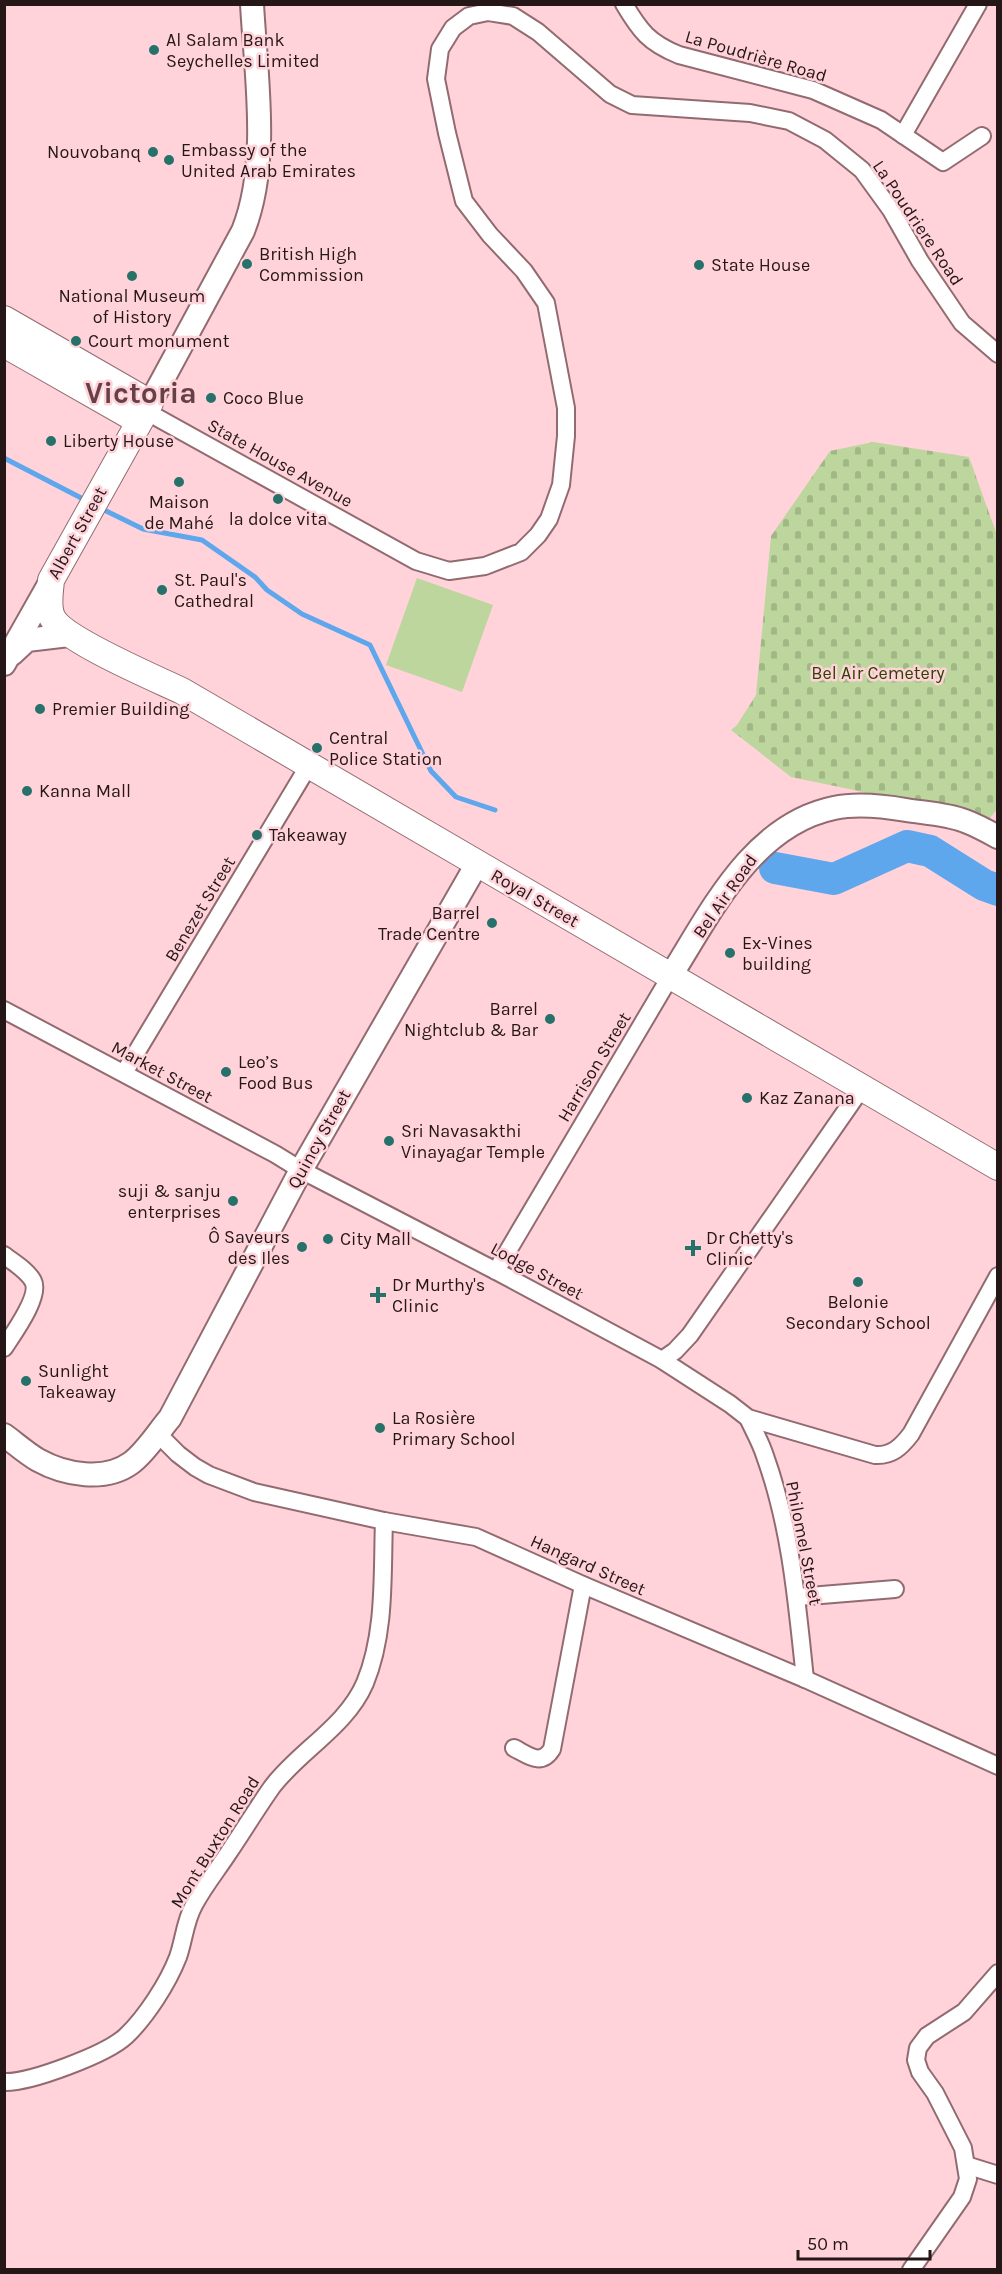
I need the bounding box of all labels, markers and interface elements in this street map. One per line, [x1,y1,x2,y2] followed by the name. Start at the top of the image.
[683,25,829,87] street label: La Poudrière Road
[166,29,320,72] place label: Al Salam Bank Seychelles Limited
[147,43,161,57] marker: Al Salam Bank Seychelles Limited
[181,139,356,182] place label: Embassy of the United Arab Emirates
[47,141,141,163] place label: Nouvobanq
[146,145,160,159] marker: Nouvobanq
[162,153,176,167] marker: Embassy of the United Arab Emirates
[868,156,968,290] street label: La Poudriere Road
[259,243,364,286] place label: British High Commission
[711,254,810,276] place label: State House
[240,257,254,271] marker: British High Commission
[692,258,706,272] marker: State House
[125,269,139,283] marker: National Museum of History
[59,285,205,328] place label: National Museum of History
[88,330,230,352] place label: Court monument
[69,334,83,348] marker: Court monument
[85,375,197,411] district label: Victoria
[223,387,304,409] place label: Coco Blue
[204,391,218,405] marker: Coco Blue
[203,414,357,512] street label: State House Avenue
[63,430,174,452] place label: Liberty House
[44,434,58,448] marker: Liberty House
[172,475,186,489] marker: Maison de Mahé
[43,483,112,583] street label: Albert Street
[144,491,214,534] place label: Maison de Mahé
[271,492,285,506] marker: la dolce vita
[229,508,327,530] place label: la dolce vita
[174,569,254,612] place label: St. Paul's Cathedral
[155,583,169,597] marker: St. Paul's Cathedral
[811,662,945,684] park label: Bel Air Cemetery
[52,698,190,720] place label: Premier Building
[33,702,47,716] marker: Premier Building
[329,727,442,770] place label: Central Police Station
[310,741,324,755] marker: Central Police Station
[39,780,131,802] place label: Kanna Mall
[20,784,34,798] marker: Kanna Mall
[269,824,348,846] place label: Takeaway
[250,828,264,842] marker: Takeaway
[688,850,762,942] street label: Bel Air Road
[160,852,240,966] street label: Benezet Street
[487,864,583,932] street label: Royal Street
[378,902,480,945] place label: Barrel Trade Centre
[485,916,499,930] marker: Barrel Trade Centre
[742,932,813,975] place label: Ex-Vines building
[723,946,737,960] marker: Ex-Vines building
[404,998,538,1041] place label: Barrel Nightclub & Bar
[553,1008,636,1126] street label: Harrison Street
[543,1012,557,1026] marker: Barrel Nightclub & Bar
[108,1036,217,1108] street label: Market Street
[238,1051,313,1094] place label: Leo’s Food Bus
[219,1065,233,1079] marker: Leo’s Food Bus
[283,1085,355,1193] street label: Quincy Street
[759,1087,855,1109] place label: Kaz Zanana
[740,1091,754,1105] marker: Kaz Zanana
[401,1120,545,1163] place label: Sri Navasakthi Vinayagar Temple
[382,1134,396,1148] marker: Sri Navasakthi Vinayagar Temple
[118,1180,221,1223] place label: suji & sanju enterprises
[226,1194,240,1208] marker: suji & sanju enterprises
[208,1226,290,1269] place label: Ô Saveurs des Iles
[706,1227,794,1270] place label: Dr Chetty's Clinic
[340,1228,411,1250] place label: City Mall
[321,1232,335,1246] marker: City Mall
[487,1237,587,1305] street label: Lodge Street
[684,1239,702,1257] marker: Dr Chetty's Clinic
[295,1240,309,1254] marker: Ô Saveurs des Iles
[392,1274,485,1317] place label: Dr Murthy's Clinic
[851,1275,865,1289] marker: Belonie Secondary School
[369,1286,387,1304] marker: Dr Murthy's Clinic
[785,1291,931,1334] place label: Belonie Secondary School
[38,1360,117,1403] place label: Sunlight Takeaway
[19,1374,33,1388] marker: Sunlight Takeaway
[392,1407,516,1450] place label: La Rosière Primary School
[373,1421,387,1435] marker: La Rosière Primary School
[781,1479,827,1607] street label: Philomel Street
[527,1530,649,1600] street label: Hangard Street
[166,1772,264,1912] street label: Mont Buxton Road
[798,2223,930,2261] scale bar
[807,2233,849,2255] text: 50 m

